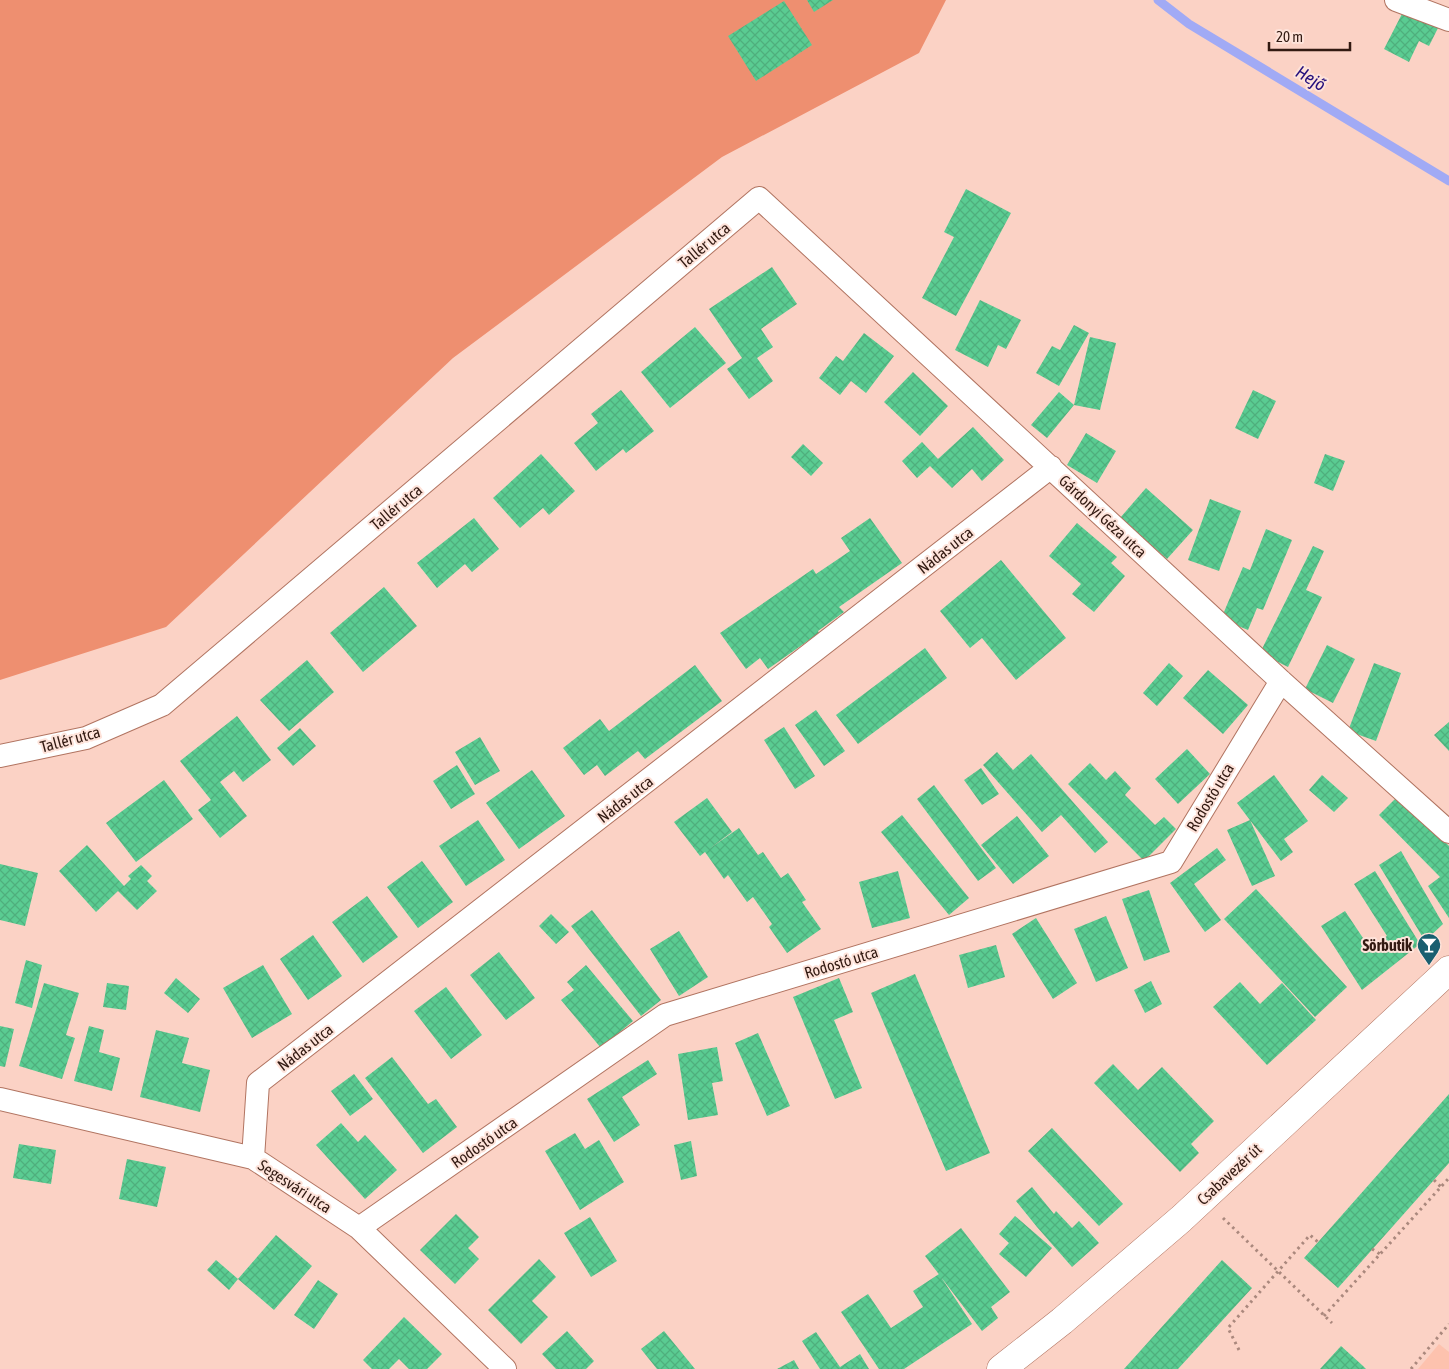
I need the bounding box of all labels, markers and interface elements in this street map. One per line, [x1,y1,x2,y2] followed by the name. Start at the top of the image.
[1269,20,1350,52] scale bar
[1276,28,1303,45] text: 20 m
[1292,61,1330,95] water label: Hejő
[675,218,733,272] street label: Tallér utca
[1055,471,1150,562] street label: Gárdonyi Géza utca
[367,480,425,534] street label: Tallér utca
[914,523,976,577] street label: Nádas utca
[38,722,102,756] street label: Tallér utca
[1183,760,1237,834] street label: Rodostó utca
[594,772,656,826] street label: Nádas utca
[1416,932,1442,966] bar icon: Sörbutik
[1362,936,1413,954] place label: Sörbutik
[802,942,880,982] street label: Rodostó utca
[274,1020,336,1074] street label: Nádas utca
[448,1113,520,1171] street label: Rodostó utca
[1193,1139,1265,1208] street label: Csabavezér út
[255,1156,335,1217] street label: Segesvári utca

